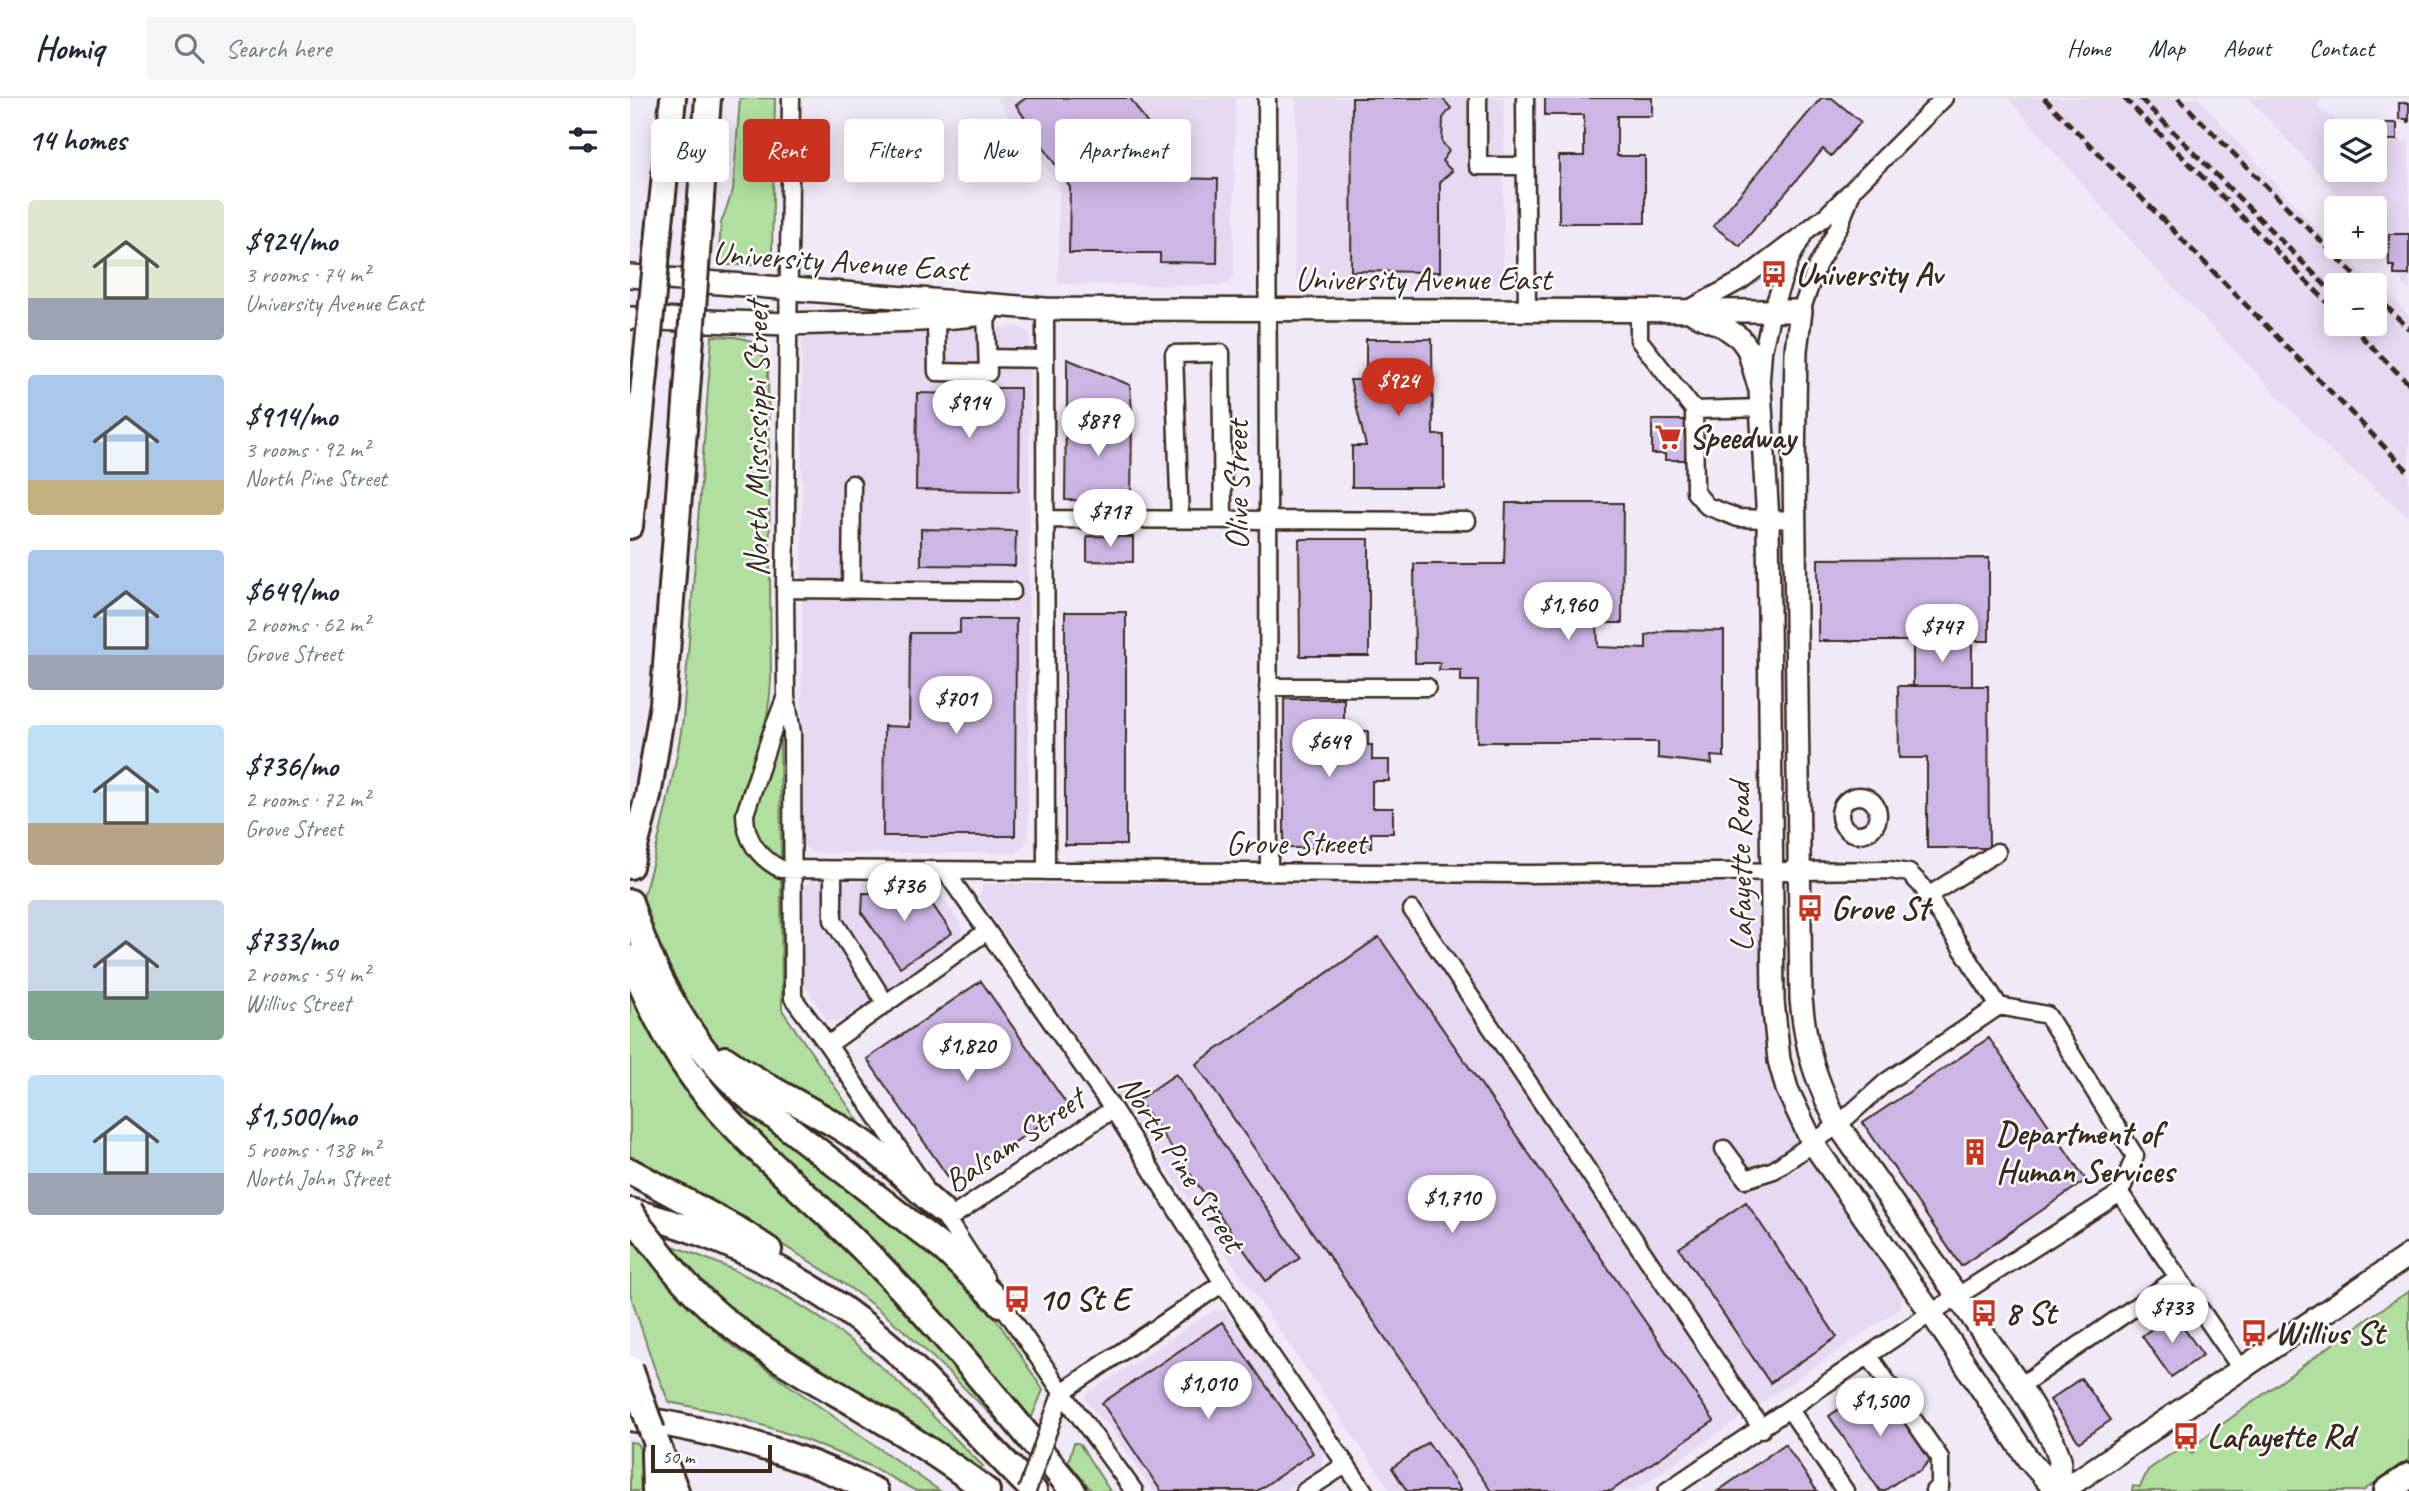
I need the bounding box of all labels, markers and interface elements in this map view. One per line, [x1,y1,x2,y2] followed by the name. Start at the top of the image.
[146,17,636,80] search box
[35,27,104,69] text: Homiq
[170,29,208,67] icon: search
[226,32,331,65] text: Search here
[2067,33,2110,63] text: Home
[2148,33,2185,63] text: Map
[2223,33,2271,63] text: About
[2309,33,2374,63] text: Contact
[651,119,729,182] chip: Buy
[743,119,830,182] chip: Rent
[844,119,944,182] chip: Filters
[958,119,1041,182] chip: New
[1055,119,1191,182] chip: Apartment
[2324,119,2387,336] map controls
[2324,119,2387,182] button: layers
[28,121,126,159] text: 14 homes
[564,121,602,159] icon: filters
[2324,196,2387,259] button: +
[245,222,337,260] text: $924/mo
[84,228,168,312] icon: home
[711,231,972,291] street label: University Avenue East
[1795,253,1945,295] place label: University Av
[1295,258,1554,300] street label: University Avenue East
[1759,259,1789,289] bus stop icon: University Av
[245,260,369,289] text: 3 rooms · 74 m²
[2324,273,2387,336] button: −
[245,289,423,318] text: University Avenue East
[736,297,778,577] street label: North Mississippi Street
[1357,358,1439,418] pin: $924
[1377,366,1419,395] text: $924
[928,380,1010,440] pin: $914
[948,388,990,417] text: $914
[245,397,337,435] text: $914/mo
[1057,398,1139,458] pin: $879
[84,403,168,487] icon: home
[1077,406,1119,435] text: $879
[1689,416,1798,458] place label: Speedway
[1216,417,1258,550] street label: Olive Street
[1653,422,1683,452] supermarket icon: Speedway
[245,435,369,464] text: 3 rooms · 92 m²
[245,464,387,493] text: North Pine Street
[1069,490,1151,549] pin: $717
[1089,497,1131,526] text: $717
[245,572,338,610] text: $649/mo
[84,578,168,662] icon: home
[1511,582,1625,642] pin: $1,960
[1540,590,1596,619] text: $1,960
[1901,604,1983,664] pin: $747
[245,610,369,639] text: 2 rooms · 62 m²
[1921,612,1963,641] text: $747
[245,639,343,668] text: Grove Street
[915,676,997,736] pin: $701
[935,684,977,713] text: $701
[1288,720,1370,779] pin: $649
[1308,727,1350,756] text: $649
[245,747,338,785] text: $736/mo
[84,753,168,837] icon: home
[1717,777,1762,952] street label: Lafayette Road
[245,785,369,814] text: 2 rooms · 72 m²
[245,814,343,843] text: Grove Street
[1226,822,1369,864] street label: Grove Street
[863,864,945,923] pin: $736
[883,871,925,900] text: $736
[1831,887,1933,929] place label: Grove St
[1795,893,1825,923] bus stop icon: Grove St
[245,922,337,960] text: $733/mo
[84,928,168,1012] icon: home
[245,960,369,989] text: 2 rooms · 54 m²
[245,989,351,1018] text: Willius Street
[910,1024,1024,1083] pin: $1,820
[939,1031,995,1060] text: $1,820
[1109,1066,1257,1262] street label: North Pine Street
[936,1076,1095,1202] street label: Balsam Street
[245,1097,356,1135] text: $1,500/mo
[84,1103,168,1187] icon: home
[1996,1112,2177,1192] place label: Department of Human Services
[245,1135,380,1164] text: 5 rooms · 138 m²
[1960,1137,1990,1167] building icon: Department of Human Services
[245,1164,390,1193] text: North John Street
[1395,1176,1509,1235] pin: $1,710
[1424,1183,1480,1212] text: $1,710
[1038,1278,1134,1320] place label: 10 St E
[1002,1284,1032,1314] bus stop icon: 10 St E
[2131,1286,2213,1345] pin: $733
[2005,1292,2059,1334] place label: 8 St
[2151,1293,2193,1322] text: $733
[1969,1298,1999,1328] bus stop icon: 8 St
[2275,1312,2387,1354] place label: Willius St
[2239,1318,2269,1348] bus stop icon: Willius St
[1151,1362,1265,1421] pin: $1,010
[1180,1369,1236,1398] text: $1,010
[1823,1378,1937,1438] pin: $1,500
[1852,1386,1908,1415] text: $1,500
[2207,1415,2359,1457] place label: Lafayette Rd
[2171,1421,2201,1451] bus stop icon: Lafayette Rd
[651,1442,772,1474] scale bar
[662,1445,694,1469] text: 50 m

